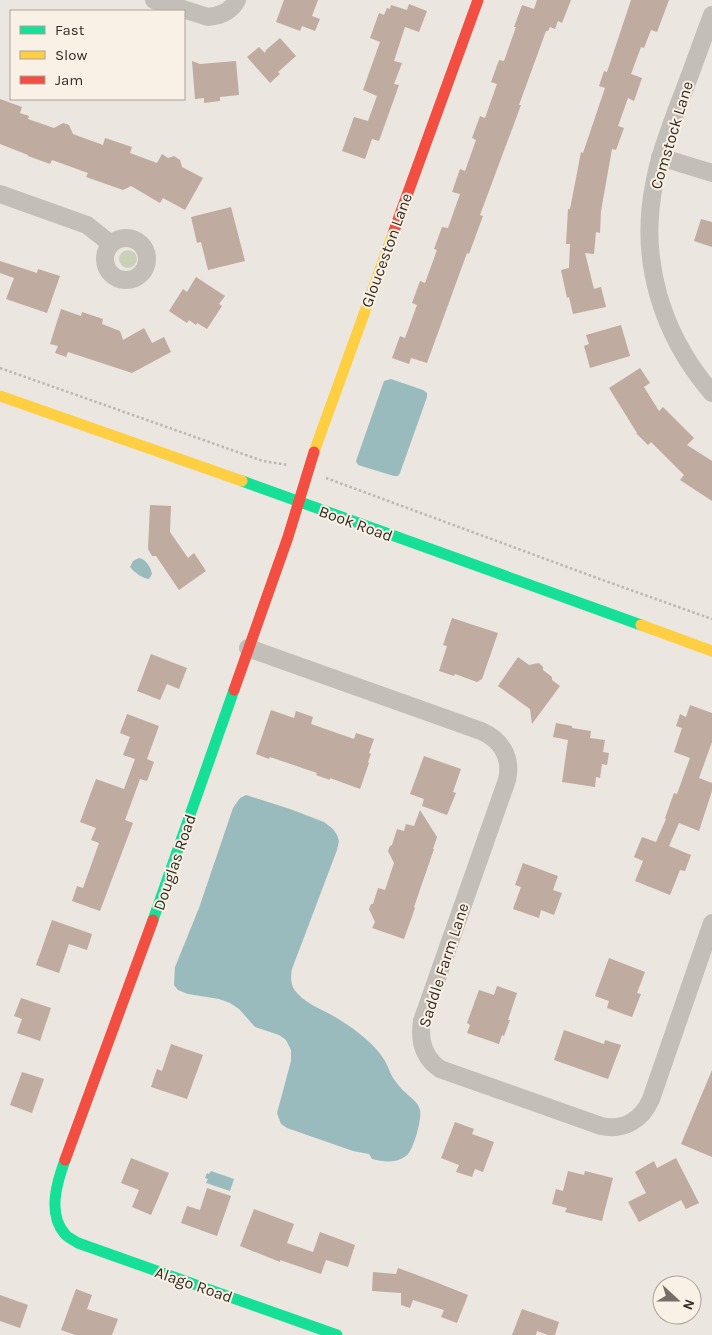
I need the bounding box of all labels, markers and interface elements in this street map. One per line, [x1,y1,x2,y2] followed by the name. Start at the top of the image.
[10,10,185,100] legend
[55,21,85,39] text: Fast
[55,46,87,64] text: Slow
[55,71,83,89] text: Jam
[646,79,697,191] street label: Comstock Lane
[357,190,416,310] street label: Glouceston Lane
[316,501,395,546] street label: Book Road
[149,812,200,913] street label: Douglas Road
[414,901,473,1030] street label: Saddle Farm Lane
[153,1262,235,1307] street label: Alago Road
[652,1275,702,1325] north arrow
[679,1297,698,1312] text: N

